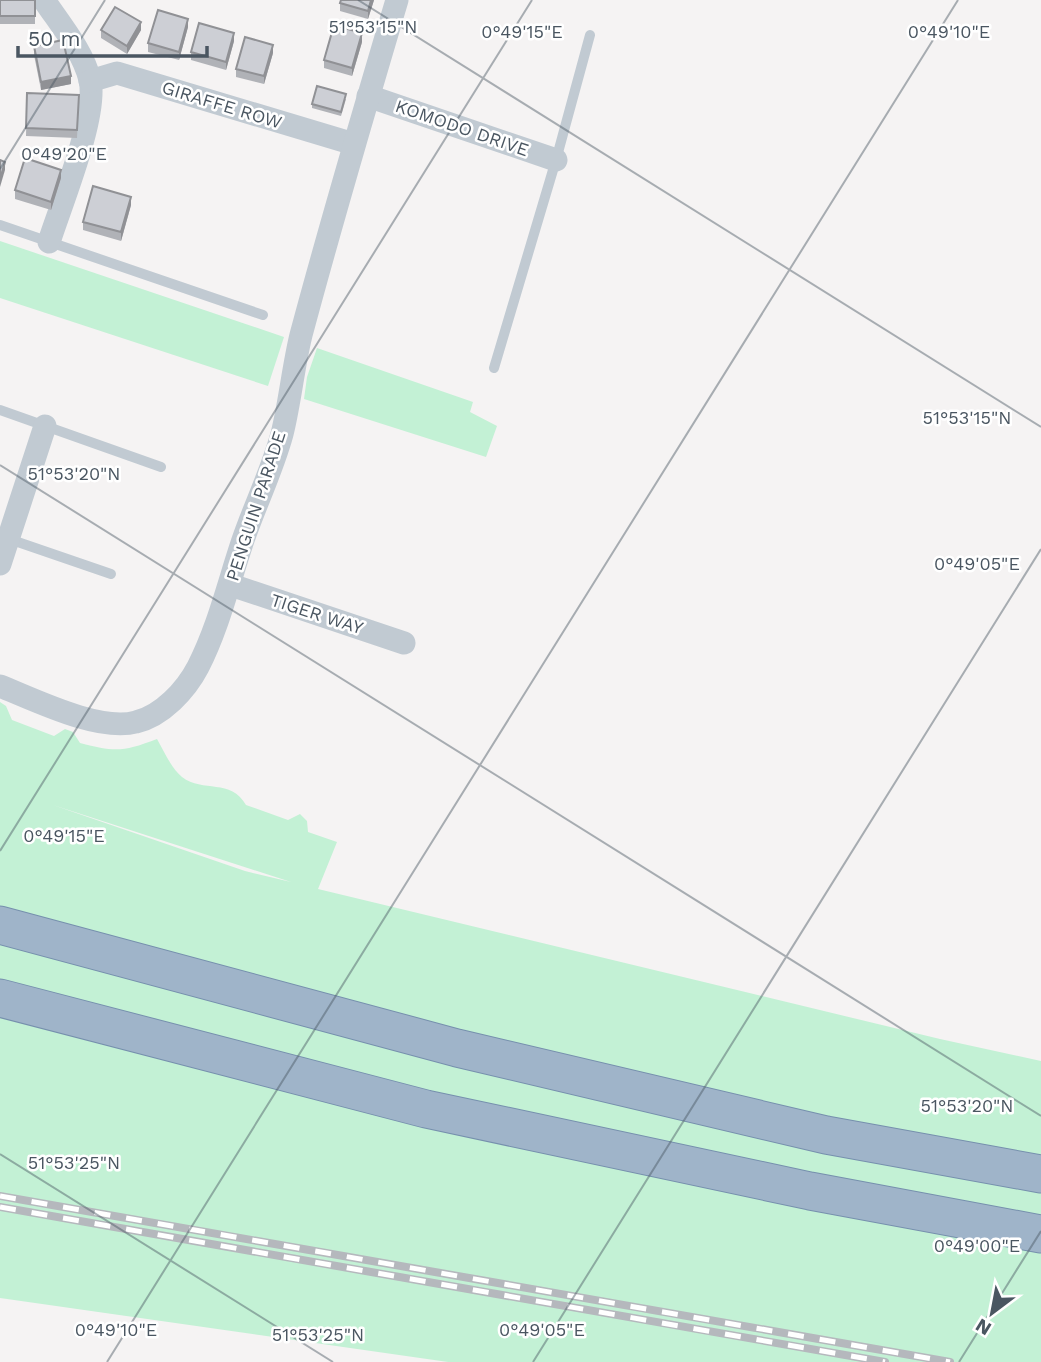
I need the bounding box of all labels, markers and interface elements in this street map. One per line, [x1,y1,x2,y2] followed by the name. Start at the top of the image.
[18,14,206,58] scale bar
[329,16,417,37] text: 51°53'15"N
[481,21,563,42] text: 0°49'15"E
[908,21,990,42] text: 0°49'10"E
[28,26,80,51] text: 50 m
[160,76,285,133] street label: GIRAFFE ROW
[393,95,532,160] street label: KOMODO DRIVE
[21,143,107,164] text: 0°49'20"E
[923,407,1011,428] text: 51°53'15"N
[221,428,290,583] street label: PENGUIN PARADE
[27,463,121,484] text: 51°53'20"N
[934,553,1020,574] text: 0°49'05"E
[268,589,367,639] street label: TIGER WAY
[23,825,105,846] text: 0°49'15"E
[920,1095,1014,1116] text: 51°53'20"N
[28,1152,120,1173] text: 51°53'25"N
[934,1235,1020,1256] text: 0°49'00"E
[957,1278,1027,1348] north arrow
[971,1314,995,1340] text: N
[75,1319,157,1340] text: 0°49'10"E
[499,1319,585,1340] text: 0°49'05"E
[272,1324,364,1345] text: 51°53'25"N

